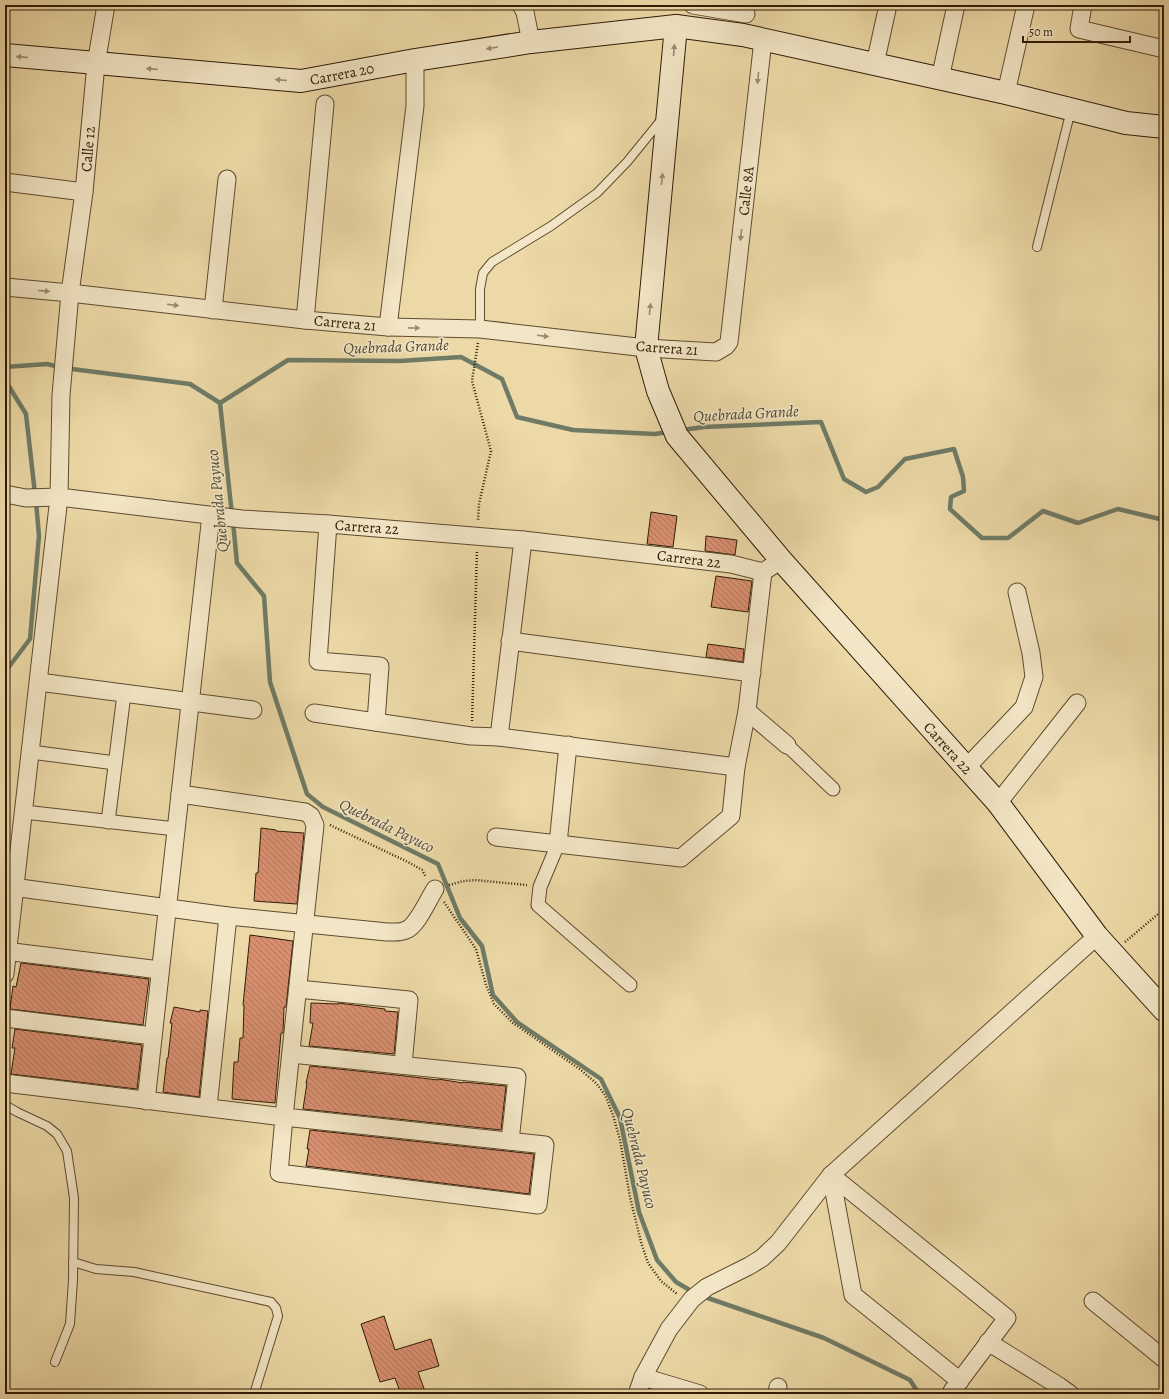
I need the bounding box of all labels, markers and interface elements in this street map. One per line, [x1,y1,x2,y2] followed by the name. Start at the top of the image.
[1023,18,1130,44] scale bar
[1029,24,1053,40] text: 50 m
[671,44,678,56] one-way arrow
[486,45,498,51] one-way arrow
[16,54,28,60] one-way arrow
[308,58,376,90] street label: Carrera 20
[146,65,158,72] one-way arrow
[755,72,762,84] one-way arrow
[275,76,287,83] one-way arrow
[76,125,100,173] street label: Calle 12
[733,165,759,217] street label: Calle 8A
[659,173,666,185] one-way arrow
[738,229,744,241] one-way arrow
[38,287,50,294] one-way arrow
[167,302,179,308] one-way arrow
[646,303,653,315] one-way arrow
[313,310,377,336] street label: Carrera 21
[408,324,420,331] one-way arrow
[537,333,550,339] one-way arrow
[343,334,449,360] water label: Quebrada Grande
[635,336,699,360] street label: Carrera 21
[693,400,800,428] water label: Quebrada Grande
[202,448,234,553] water label: Quebrada Payuco
[334,515,400,539] street label: Carrera 22
[656,545,722,573] street label: Carrera 22
[919,717,977,779] street label: Carrera 22
[335,793,438,858] water label: Quebrada Payuco
[616,1105,662,1211] water label: Quebrada Payuco

